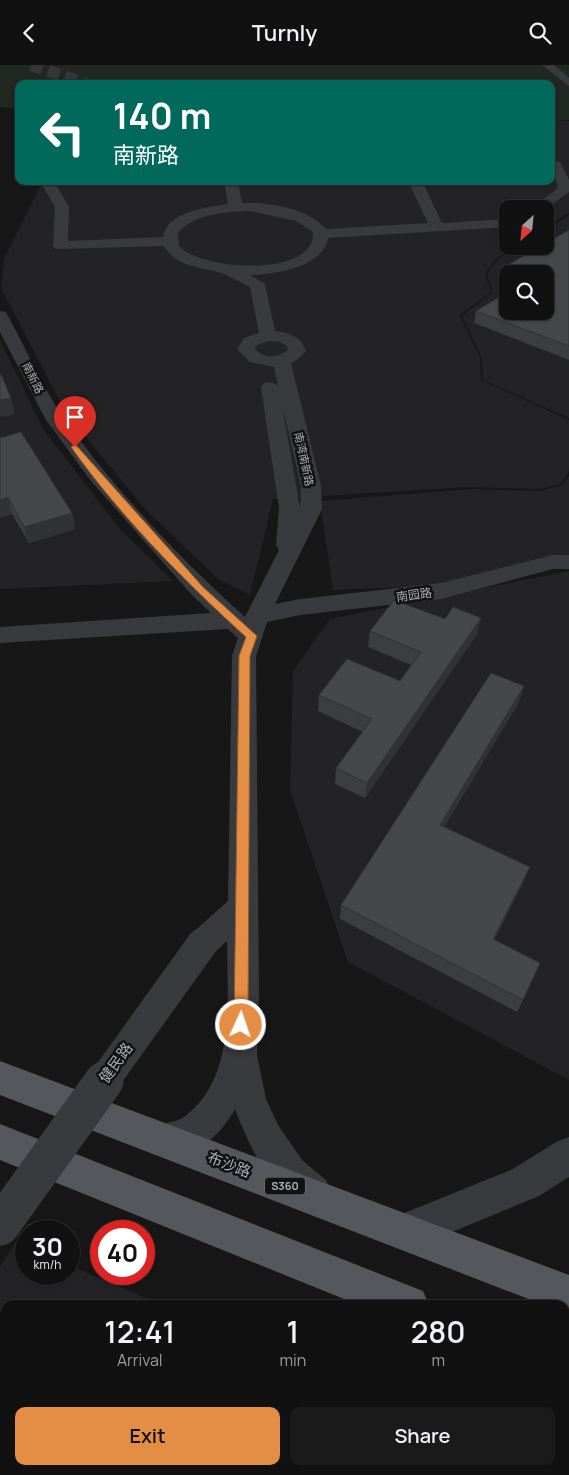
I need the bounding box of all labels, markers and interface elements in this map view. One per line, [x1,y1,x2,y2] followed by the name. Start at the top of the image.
[252,18,317,48] text: Turnly
[15,19,43,47] icon: back
[526,19,554,47] icon: search
[113,92,211,140] text: 140 m
[30,100,95,165] icon: left
[113,140,179,170] text: 南新路
[499,200,554,255] north arrow
[499,200,554,320] map controls
[499,265,554,320] button: search
[19,360,48,396] street label: 南新路
[54,396,96,447] pin
[61,403,89,431] icon: arrive
[291,430,318,487] street label: 南湾南新路
[395,584,433,605] street label: 南园路
[214,998,266,1050] position arrow
[94,1038,137,1087] street label: 健民路
[204,1147,254,1182] street label: 布沙路
[265,1177,305,1195] road number: S360
[90,1220,155,1285] speed limit sign: 40
[32,1229,63,1264] text: 30
[34,1256,61,1273] text: km/h
[104,1311,175,1352] text: 12:41
[287,1311,299,1352] text: 1
[411,1311,466,1352] text: 280
[117,1349,163,1371] text: Arrival
[280,1349,306,1371] text: min
[431,1349,445,1371] text: m
[15,1407,280,1465] button: Exit
[290,1407,555,1465] button: Share

